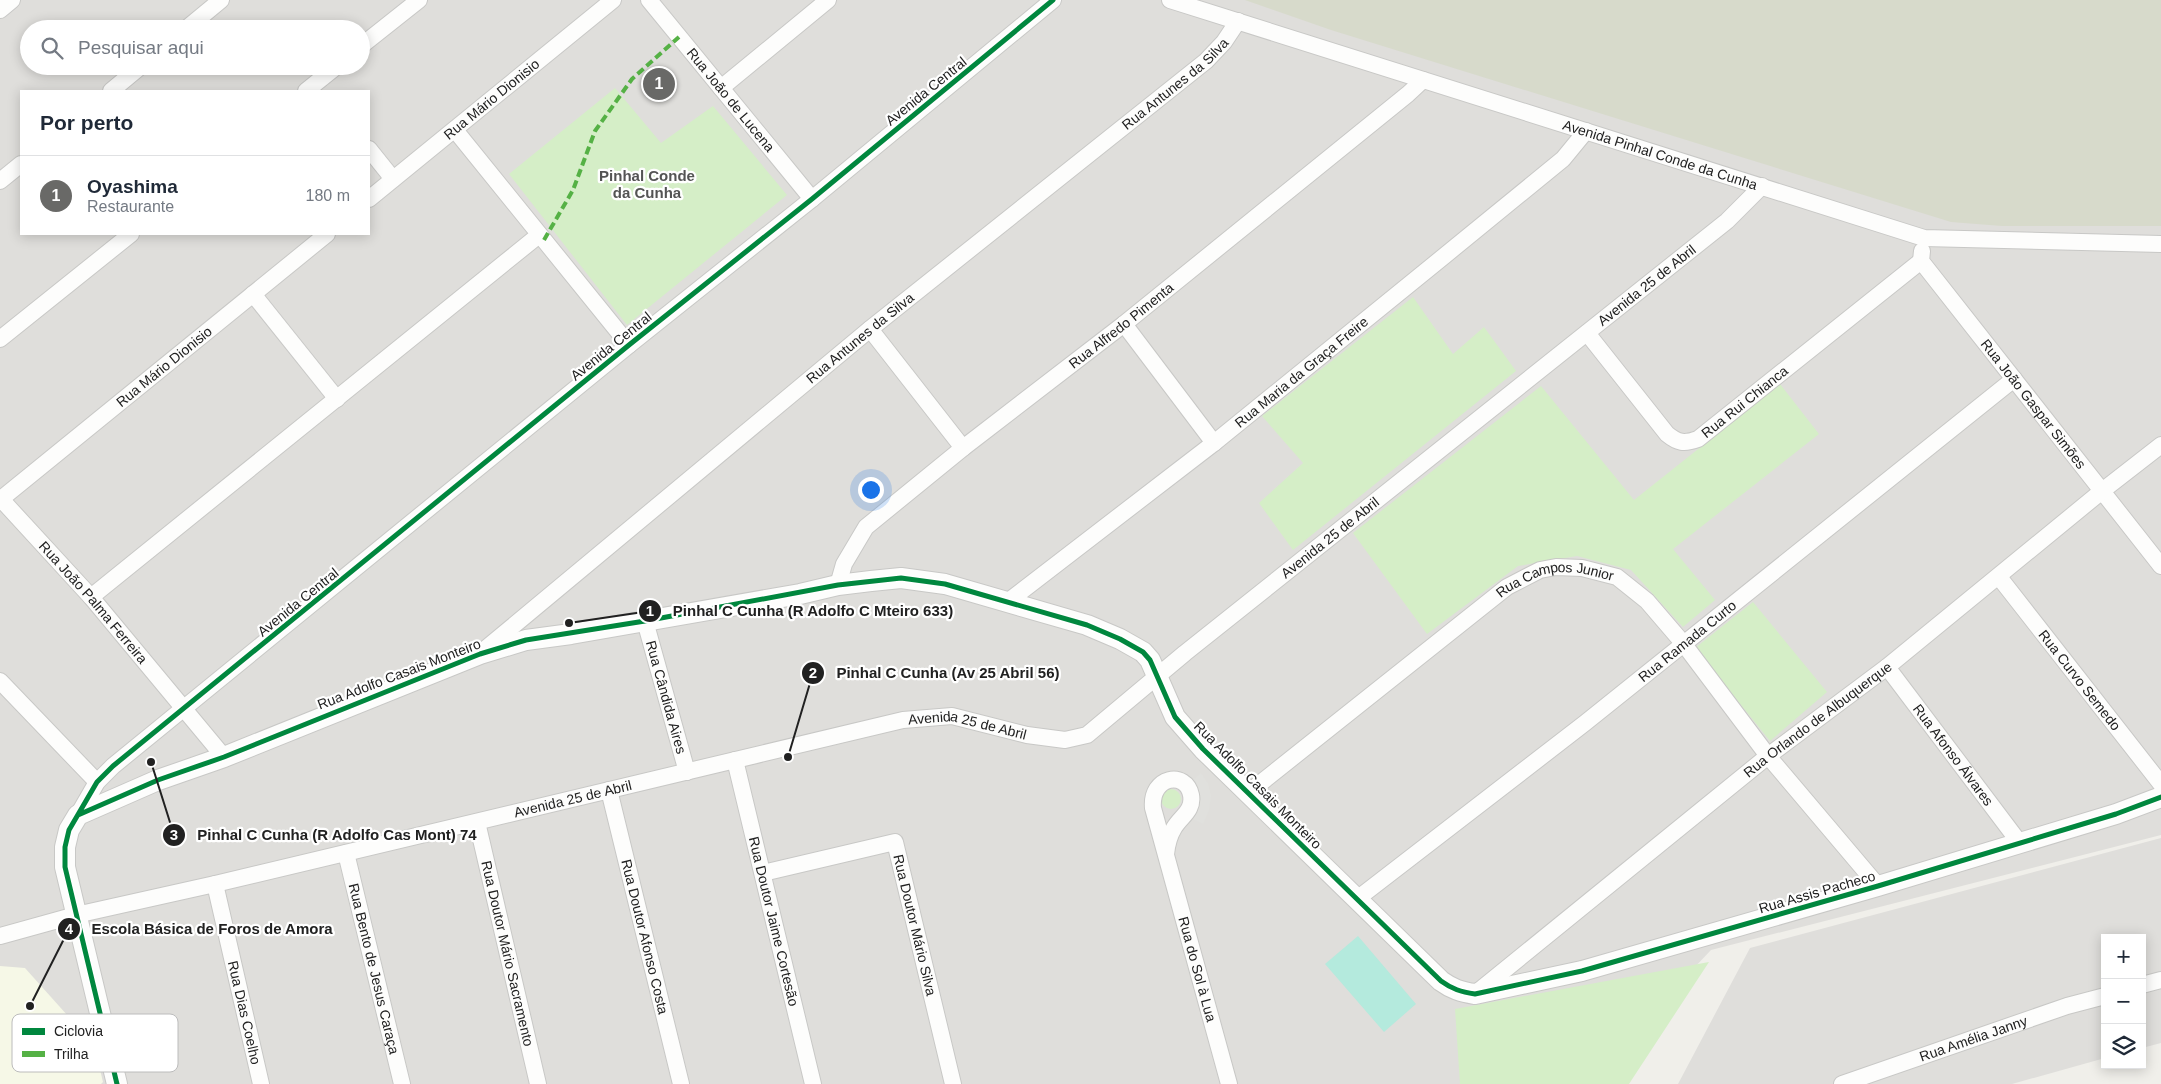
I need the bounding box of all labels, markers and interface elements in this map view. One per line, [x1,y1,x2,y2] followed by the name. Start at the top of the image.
[20,20,370,75] search box
[38,34,66,62] icon: search
[1119,34,1232,133] street label: Rua Antunes da Silva
[78,37,204,58] text: Pesquisar aqui
[684,45,778,155] street label: Rua João de Lucena
[882,54,970,128] street label: Avenida Central
[440,55,543,143] street label: Rua Mário Dionisio
[643,65,675,103] pin: 1
[40,111,133,134] text: Por perto
[1561,117,1760,193] street label: Avenida Pinhal Conde da Cunha
[599,167,695,201] district label: Pinhal Conde da Cunha
[87,176,178,197] text: Oyashima
[52,187,60,204] text: 1
[306,187,350,204] text: 180 m
[87,198,174,215] text: Restaurante
[1594,241,1699,329] street label: Avenida 25 de Abril
[1066,279,1177,372] street label: Rua Alfredo Pimenta
[803,289,917,387] street label: Rua Antunes da Silva
[567,309,655,383] street label: Avenida Central
[1232,313,1371,431] street label: Rua Maria da Graça Freire
[113,323,215,410] street label: Rua Mário Dionisio
[1978,336,2089,472] street label: Rua João Gaspar Simões
[1698,362,1791,441] street label: Rua Rui Chianca
[858,477,884,503] your location
[1278,494,1382,581] street label: Avenida 25 de Abril
[36,538,151,667] street label: Rua João Palma Ferreira
[1493,559,1616,601] street label: Rua Campos Junior
[254,565,342,639] street label: Avenida Central
[638,596,963,626] callout: Pinhal C Cunha (R Adolfo C Mteiro 633)
[1635,597,1739,685] street label: Rua Ramada Curto
[646,602,654,619] text: 1
[673,602,953,619] text: Pinhal C Cunha (R Adolfo C Mteiro 633)
[2036,627,2124,734] street label: Rua Curvo Semedo
[315,635,483,713] street label: Rua Adolfo Casais Monteiro
[643,639,690,756] street label: Rua Cândida Aires
[801,658,1069,688] callout: Pinhal C Cunha (Av 25 Abril 56)
[1740,658,1895,781] street label: Rua Orlando de Albuquerque
[809,664,817,681] text: 2
[836,664,1060,681] text: Pinhal C Cunha (Av 25 Abril 56)
[1910,701,1997,809] street label: Rua Afonso Álvares
[908,708,1028,743] street label: Avenida 25 de Abril
[1191,718,1325,852] street label: Rua Adolfo Casais Monteiro
[512,777,633,820] street label: Avenida 25 de Abril
[162,820,487,850] callout: Pinhal C Cunha (R Adolfo Cas Mont) 74
[170,826,178,843] text: 3
[197,826,477,843] text: Pinhal C Cunha (R Adolfo Cas Mont) 74
[746,835,802,1008] street label: Rua Doutor Jaime Cortesão
[890,853,940,998] street label: Rua Doutor Mário Silva
[618,858,672,1016] street label: Rua Doutor Afonso Costa
[478,859,537,1048] street label: Rua Doutor Mário Sacramento
[1757,868,1877,916] street label: Rua Assis Pacheco
[346,882,403,1056] street label: Rua Bento de Jesus Caraça
[56,914,343,944] callout: Escola Básica de Foros de Amora
[1175,915,1220,1024] street label: Rua do Sol à Lua
[65,920,74,937] text: 4
[91,920,333,937] text: Escola Básica de Foros de Amora
[2101,934,2146,1069] map controls
[2101,934,2146,979] button: +
[225,959,264,1066] street label: Rua Dias Coelho
[2101,979,2146,1024] button: −
[1917,1012,2029,1065] street label: Rua Amélia Janny
[12,1014,178,1072] legend
[54,1023,103,1039] text: Ciclovia
[2101,1024,2146,1069] button: layers
[54,1046,89,1062] text: Trilha

